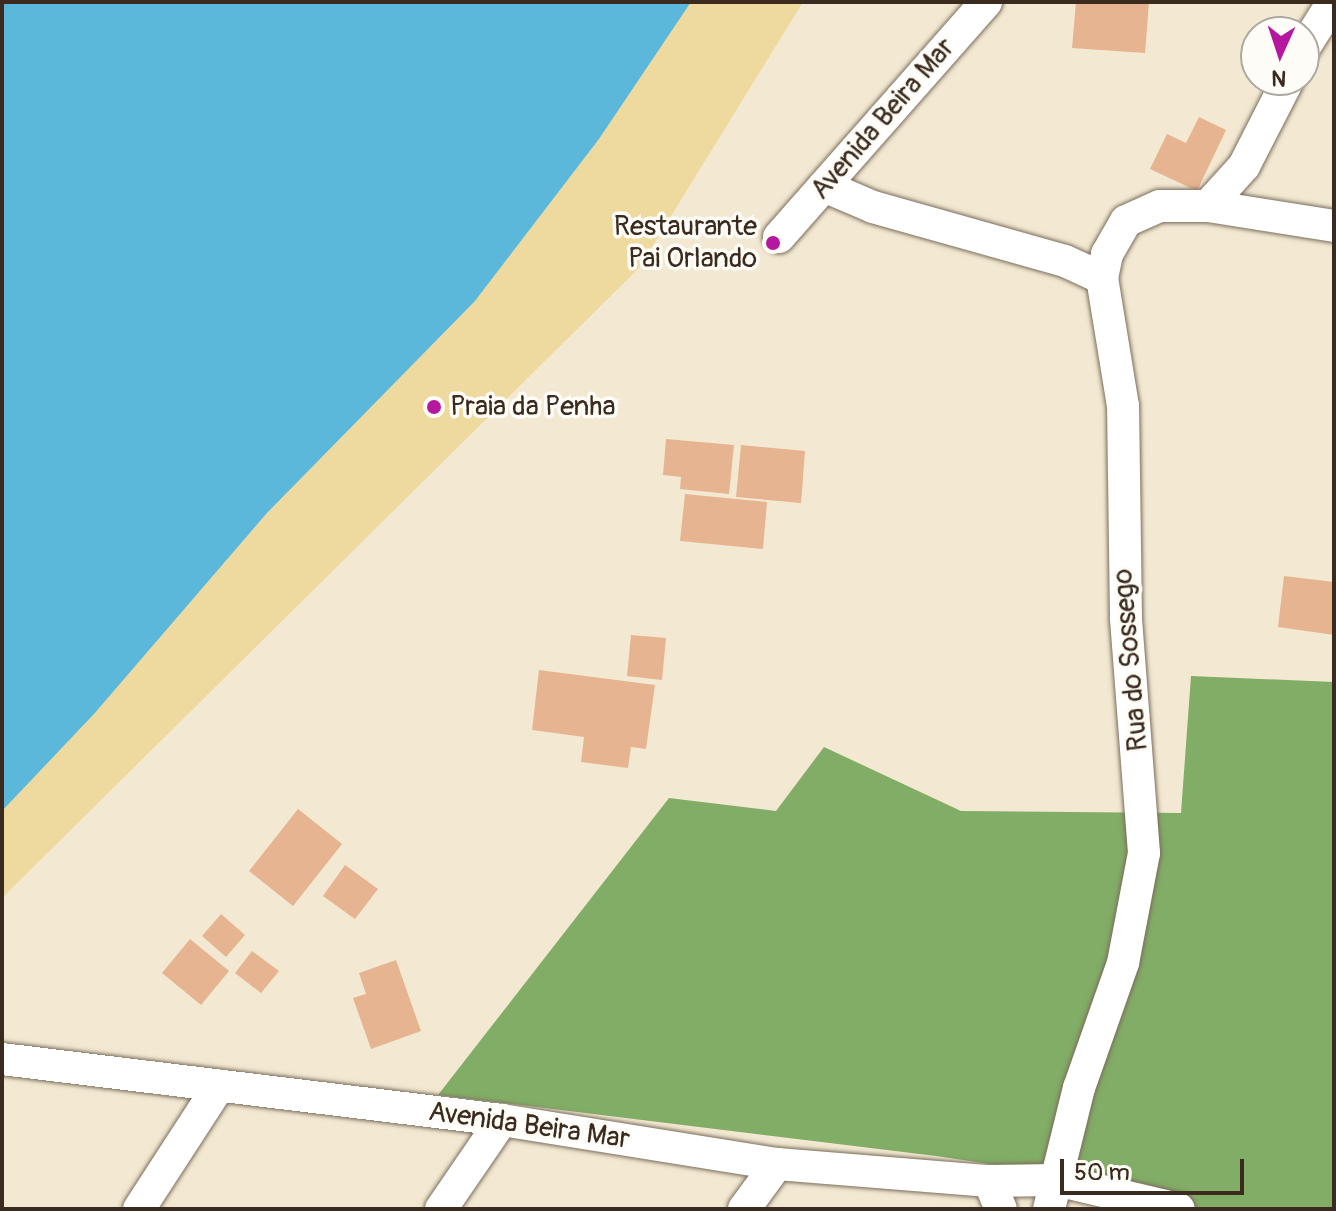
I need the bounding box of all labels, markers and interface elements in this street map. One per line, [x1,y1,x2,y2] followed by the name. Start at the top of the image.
[1240,16,1320,96] north arrow
[804,31,962,207] street label: Avenida Beira Mar
[1271,64,1287,92] text: N
[614,210,757,276] place label: Restaurante Pai Orlando
[764,234,782,252] marker: Restaurante Pai Orlando
[450,390,616,424] place label: Praia da Penha
[425,398,443,416] marker: Praia da Penha
[1106,567,1156,753] street label: Rua do Sossego
[426,1095,632,1157] street label: Avenida Beira Mar
[1064,1143,1248,1193] scale bar
[1074,1158,1130,1187] text: 50 m

